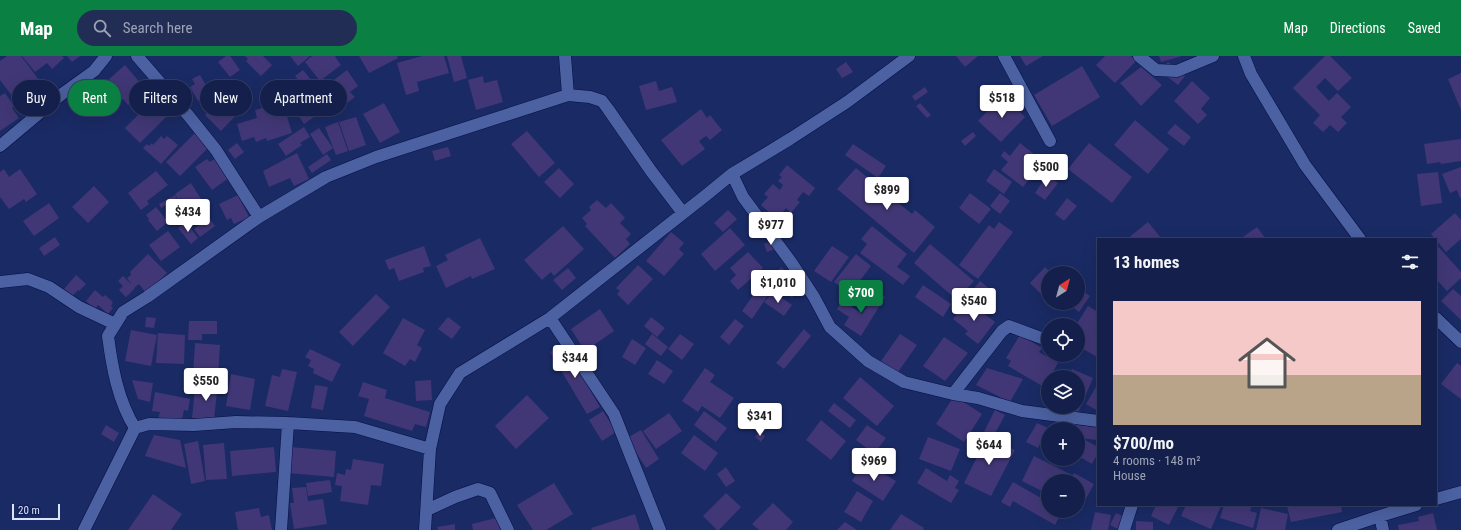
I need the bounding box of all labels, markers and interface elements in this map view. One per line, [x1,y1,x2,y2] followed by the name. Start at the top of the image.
[77,10,357,46] search box
[20,17,53,40] text: Map
[91,17,113,39] icon: search
[123,19,193,37] text: Search here
[1284,20,1308,36] text: Map
[1330,20,1386,36] text: Directions
[1408,20,1441,36] text: Saved
[12,80,60,116] chip: Buy
[68,80,121,116] chip: Rent
[129,80,192,116] chip: Filters
[200,80,252,116] chip: New
[260,80,347,116] chip: Apartment
[978,85,1026,119] pin: $518
[989,90,1015,105] text: $518
[1022,154,1070,188] pin: $500
[1033,159,1059,174] text: $500
[863,177,911,211] pin: $899
[874,182,900,197] text: $899
[164,199,212,233] pin: $434
[175,204,201,219] text: $434
[747,212,795,246] pin: $977
[758,217,784,232] text: $977
[1399,251,1421,273] icon: filters
[1113,252,1179,272] text: 13 homes
[1041,266,1085,310] north arrow
[1041,266,1085,518] map controls
[745,270,811,304] pin: $1,010
[760,275,796,290] text: $1,010
[837,280,885,314] pin: $700
[848,285,874,300] text: $700
[950,288,998,322] pin: $540
[961,293,987,308] text: $540
[1041,318,1085,362] button: locate
[1231,327,1303,399] icon: home
[551,345,599,379] pin: $344
[562,350,588,365] text: $344
[182,368,230,402] pin: $550
[1041,370,1085,414] button: layers
[193,373,219,388] text: $550
[736,403,784,437] pin: $341
[747,408,773,423] text: $341
[1041,422,1085,466] button: +
[965,432,1013,466] pin: $644
[1113,433,1174,453] text: $700/mo
[976,437,1002,452] text: $644
[850,448,898,482] pin: $969
[861,453,887,468] text: $969
[1113,453,1200,468] text: 4 rooms · 148 m²
[1113,468,1146,483] text: House
[1041,474,1085,518] button: −
[12,502,60,521] scale bar
[18,504,40,517] text: 20 m

